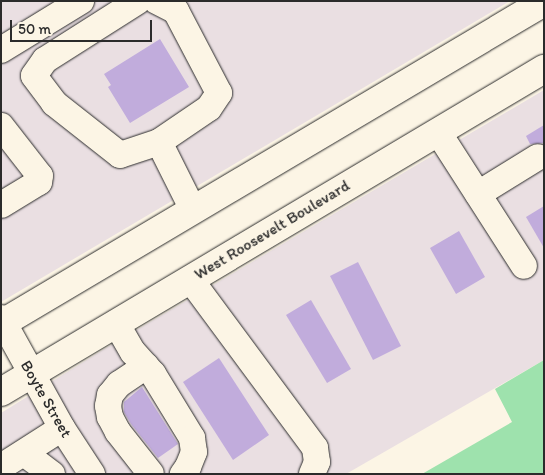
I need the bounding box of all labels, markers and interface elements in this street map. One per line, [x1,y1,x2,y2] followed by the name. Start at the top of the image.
[12,10,155,42] scale bar
[18,20,51,38] text: 50 m
[191,176,353,284] street label: West Roosevelt Boulevard
[16,357,76,441] street label: Boyte Street

